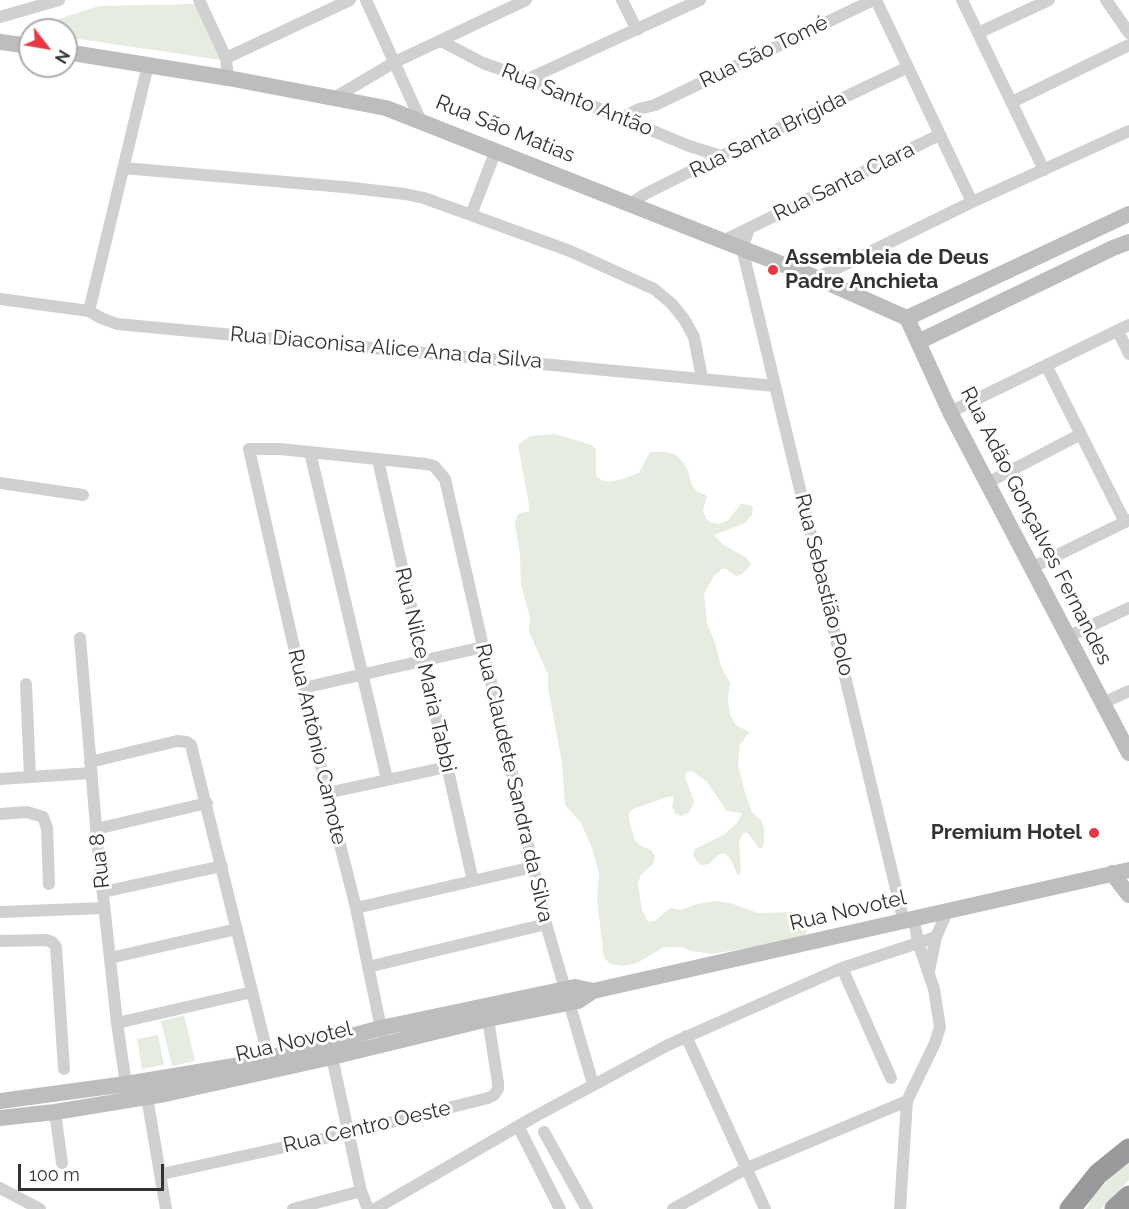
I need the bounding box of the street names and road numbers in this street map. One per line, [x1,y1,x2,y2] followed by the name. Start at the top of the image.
[696,10,832,94] street label: Rua São Tomé
[498,58,656,142] street label: Rua Santo Antão
[686,86,850,184] street label: Rua Santa Brígida
[432,90,578,168] street label: Rua São Matias
[770,137,918,227] street label: Rua Santa Clara
[229,322,543,374] street label: Rua Diaconisa Alice Ana da Silva
[955,383,1117,669] street label: Rua Adão Gonçalves Fernandes
[789,491,859,679] street label: Rua Sebastião Polo
[389,565,461,775] street label: Rua Nilce Maria Tabbi
[470,641,558,925] street label: Rua Claudete Sandra da Silva
[282,647,352,847] street label: Rua Antônio Camote
[85,832,115,890] street label: Rua 8
[787,885,909,937] street label: Rua Novotel
[233,1016,355,1068] street label: Rua Novotel
[281,1095,453,1159] street label: Rua Centro Oeste

